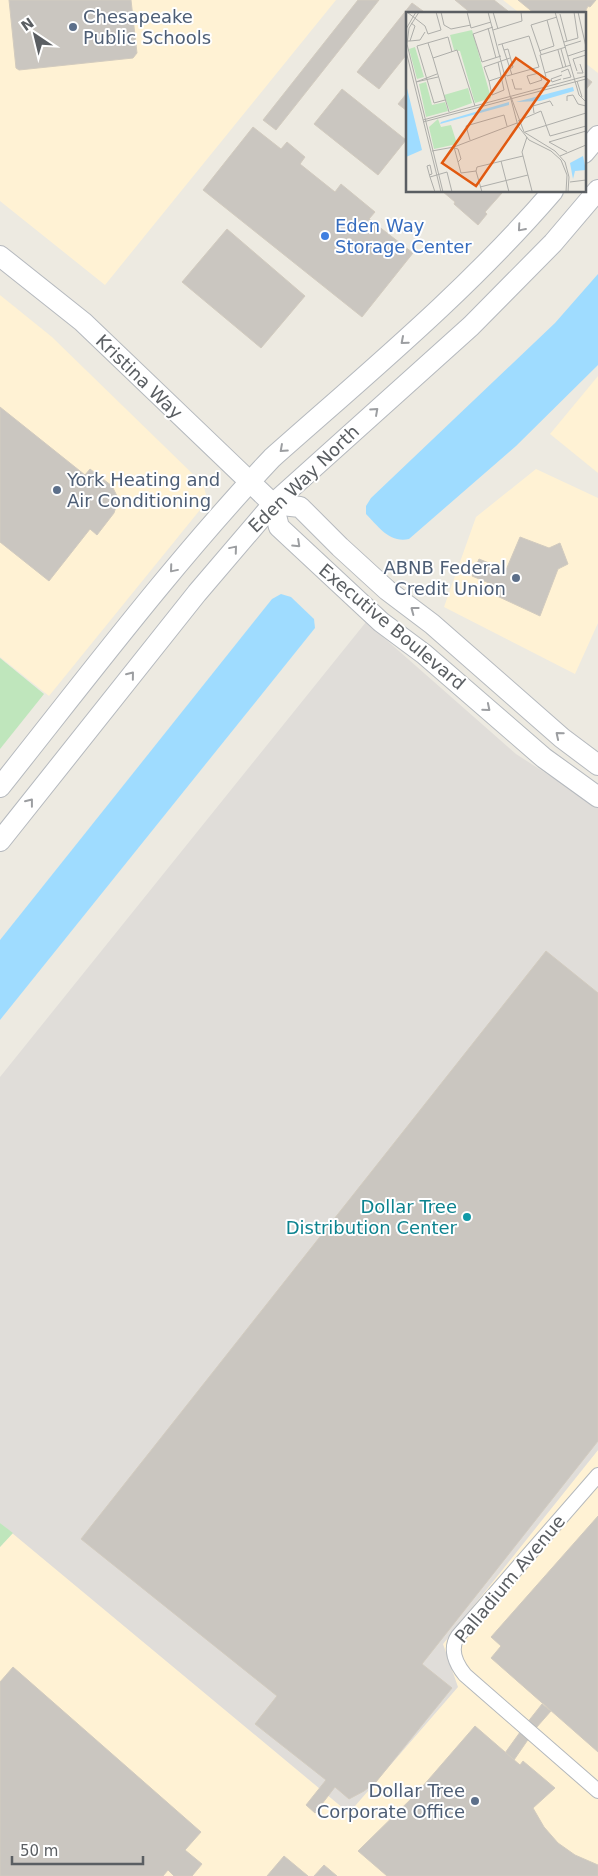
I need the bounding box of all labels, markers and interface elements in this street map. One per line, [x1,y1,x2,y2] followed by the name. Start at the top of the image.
[83,6,211,48] place label: Chesapeake Public Schools
[10,10,60,60] north arrow
[406,12,586,192] inset map
[18,14,37,34] text: N
[67,21,79,33] marker: Chesapeake Public Schools
[335,215,472,257] place label: Eden Way Storage Center
[518,223,527,232] one-way arrow
[319,230,331,242] marker: Eden Way Storage Center
[92,330,187,423] street label: Kristina Way
[401,335,410,344] one-way arrow
[370,408,379,417] one-way arrow
[244,421,363,537] street label: Eden Way North
[279,443,288,452] one-way arrow
[66,469,220,511] place label: York Heating and Air Conditioning
[51,484,63,496] marker: York Heating and Air Conditioning
[291,538,300,547] one-way arrow
[228,546,236,555] one-way arrow
[383,557,506,599] place label: ABNB Federal Credit Union
[315,559,470,694] street label: Executive Boulevard
[171,563,179,572] one-way arrow
[510,572,522,584] marker: ABNB Federal Credit Union
[411,608,420,616] one-way arrow
[126,672,134,681] one-way arrow
[481,702,490,710] one-way arrow
[556,732,565,741] one-way arrow
[25,799,34,808] one-way arrow
[286,1196,458,1238] place label: Dollar Tree Distribution Center
[461,1211,473,1223] marker: Dollar Tree Distribution Center
[450,1511,569,1647] street label: Palladium Avenue
[317,1780,465,1822] place label: Dollar Tree Corporate Office
[469,1795,481,1807] marker: Dollar Tree Corporate Office
[12,1834,144,1866] scale bar
[20,1842,58,1860] text: 50 m

